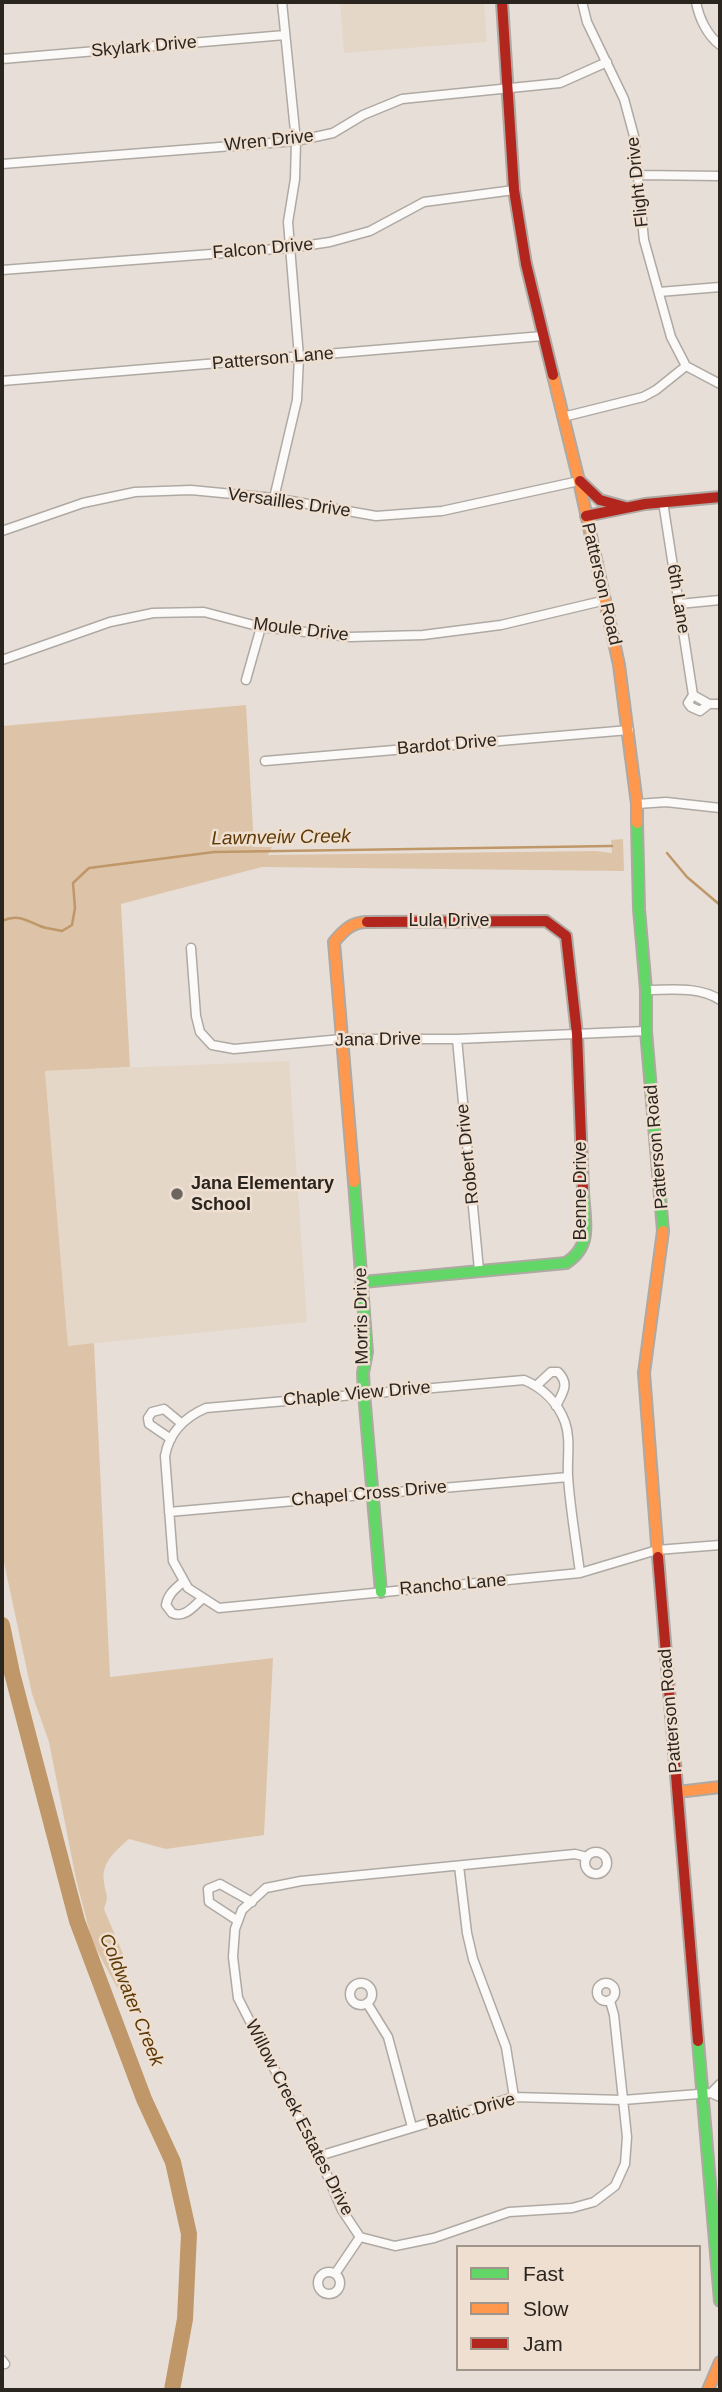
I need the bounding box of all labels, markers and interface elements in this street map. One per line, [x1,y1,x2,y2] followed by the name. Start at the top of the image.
[90,32,198,62] street label: Skylark Drive
[223,126,315,156] street label: Wren Drive
[623,136,653,228] street label: Flight Drive
[212,234,314,264] street label: Falcon Drive
[211,343,335,375] street label: Patterson Lane
[226,484,352,522] street label: Versailles Drive
[576,521,626,647] street label: Patterson Road
[662,563,694,635] street label: 6th Lane
[252,613,350,647] street label: Moule Drive
[396,730,498,760] street label: Bardot Drive
[211,825,351,851] water label: Lawnveiw Creek
[408,910,490,932] street label: Lula Drive
[335,1028,421,1052] street label: Jana Drive
[641,1084,673,1210] street label: Patterson Road
[452,1103,484,1205] street label: Robert Drive
[570,1141,592,1241] street label: Benne Drive
[191,1173,334,1216] place label: Jana Elementary School
[169,1186,185,1202] marker: Jana Elementary School
[350,1267,374,1365] street label: Morris Drive
[282,1377,432,1411] street label: Chaple View Drive
[290,1476,448,1512] street label: Chapel Cross Drive
[399,1570,507,1600] street label: Rancho Lane
[655,1648,687,1774] street label: Patterson Road
[94,1930,168,2070] water label: Coldwater Creek
[240,2016,358,2220] street label: Willow Creek Estates Drive
[424,2089,518,2133] street label: Baltic Drive
[456,2245,701,2371] legend
[523,2262,564,2285] text: Fast
[523,2297,569,2320] text: Slow
[523,2332,563,2355] text: Jam

